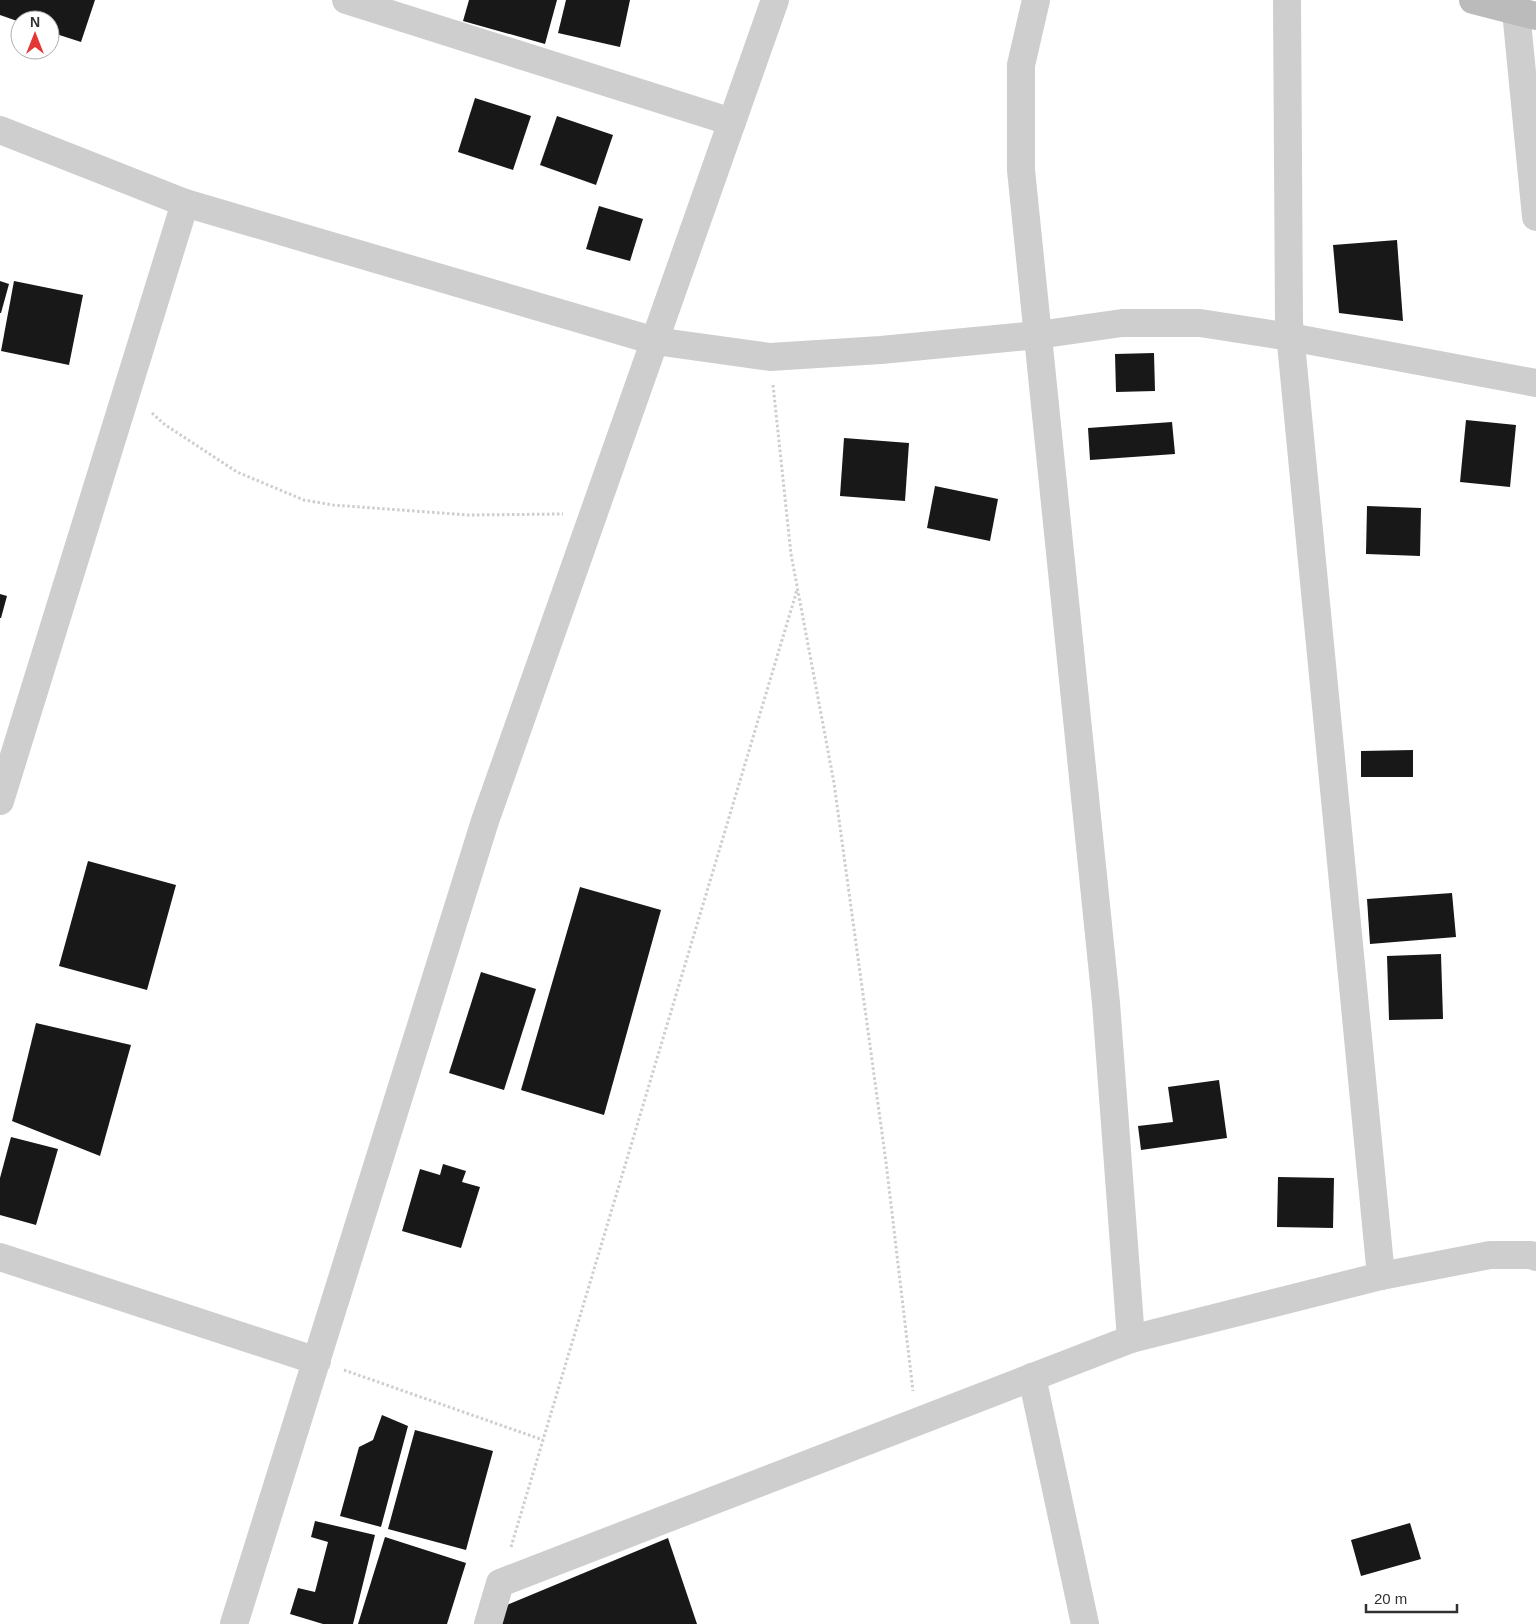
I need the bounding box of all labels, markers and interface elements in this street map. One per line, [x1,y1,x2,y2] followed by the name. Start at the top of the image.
[10,10,60,60] north arrow
[30,14,40,30] text: N
[1366,1582,1457,1614] scale bar
[1374,1590,1407,1607] text: 20 m

